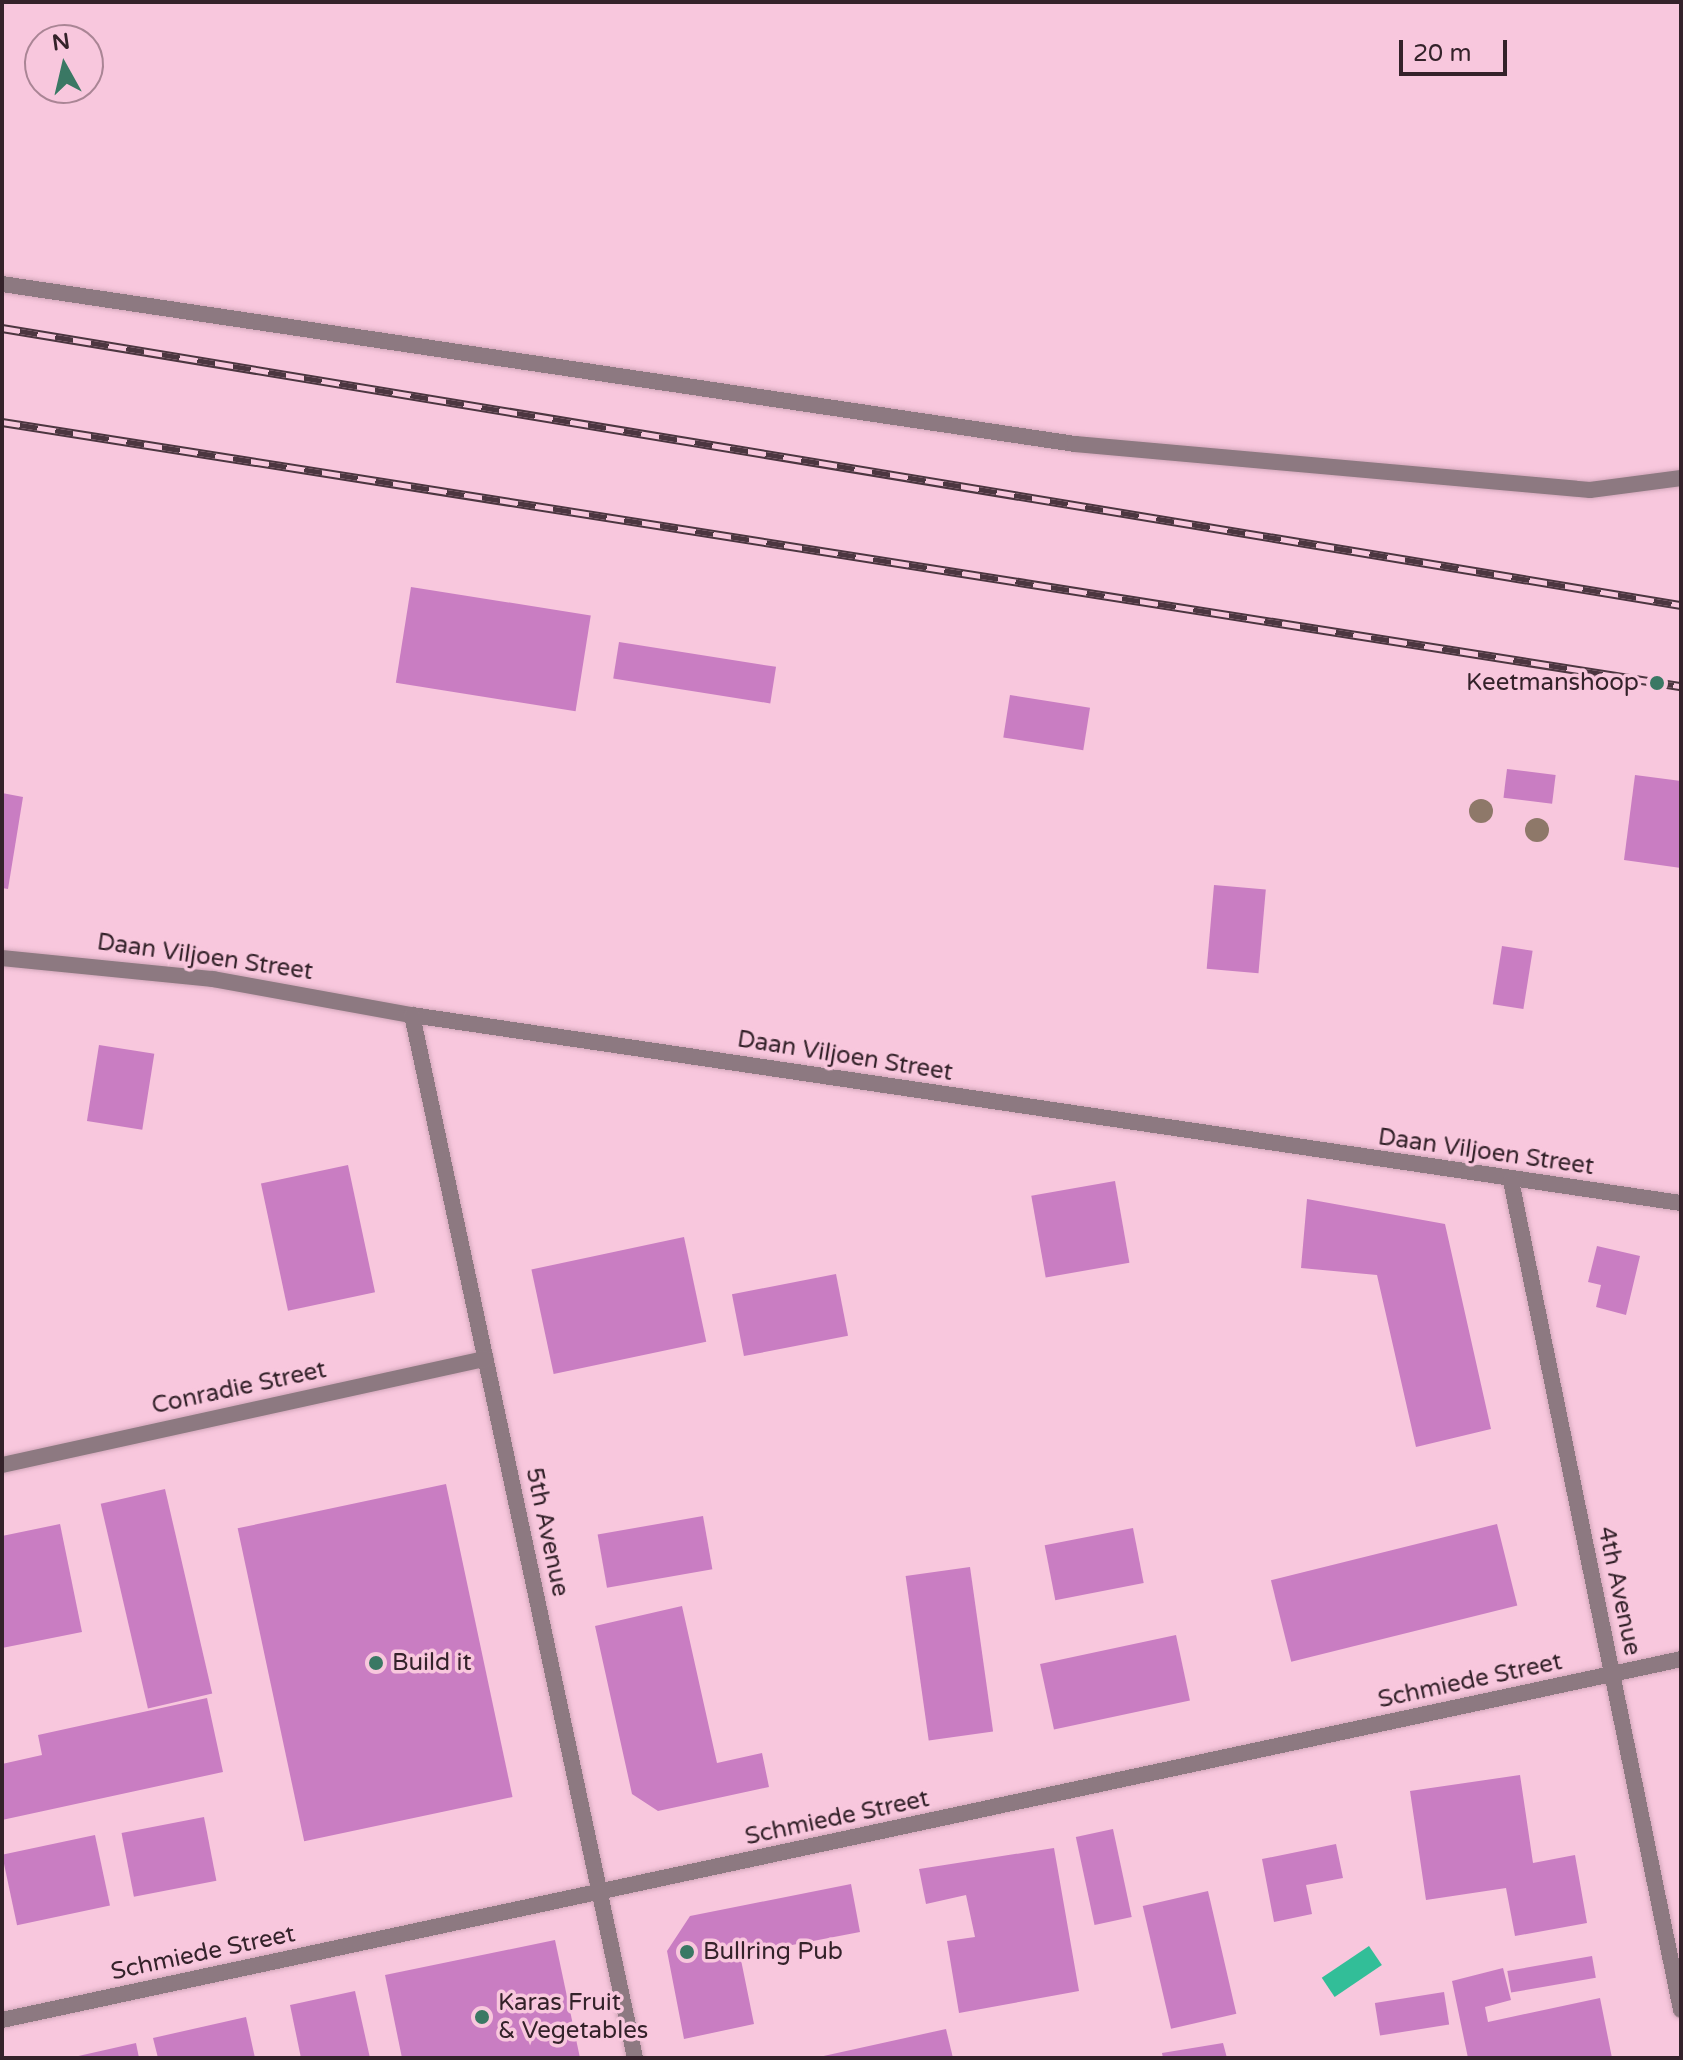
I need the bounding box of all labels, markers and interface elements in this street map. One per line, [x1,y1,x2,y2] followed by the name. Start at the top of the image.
[24,24,104,104] north arrow
[1403,24,1511,74] scale bar
[50,28,71,56] text: N
[1413,39,1471,68] text: 20 m
[1466,669,1639,697] place label: Keetmanshoop
[1646,672,1668,694] marker: Keetmanshoop
[95,928,315,986] street label: Daan Viljoen Street
[735,1025,955,1087] street label: Daan Viljoen Street
[1376,1123,1596,1181] street label: Daan Viljoen Street
[149,1355,329,1421] street label: Conradie Street
[519,1465,575,1599] street label: 5th Avenue
[1591,1524,1647,1658] street label: 4th Avenue
[1375,1647,1565,1715] street label: Schmiede Street
[392,1649,472,1677] place label: Build it
[367,1654,385,1672] marker: Build it
[742,1784,932,1852] street label: Schmiede Street
[108,1919,298,1987] street label: Schmiede Street
[703,1938,843,1966] place label: Bullring Pub
[678,1943,696,1961] marker: Bullring Pub
[498,1989,648,2045] place label: Karas Fruit & Vegetables
[473,2008,491,2026] marker: Karas Fruit & Vegetables

